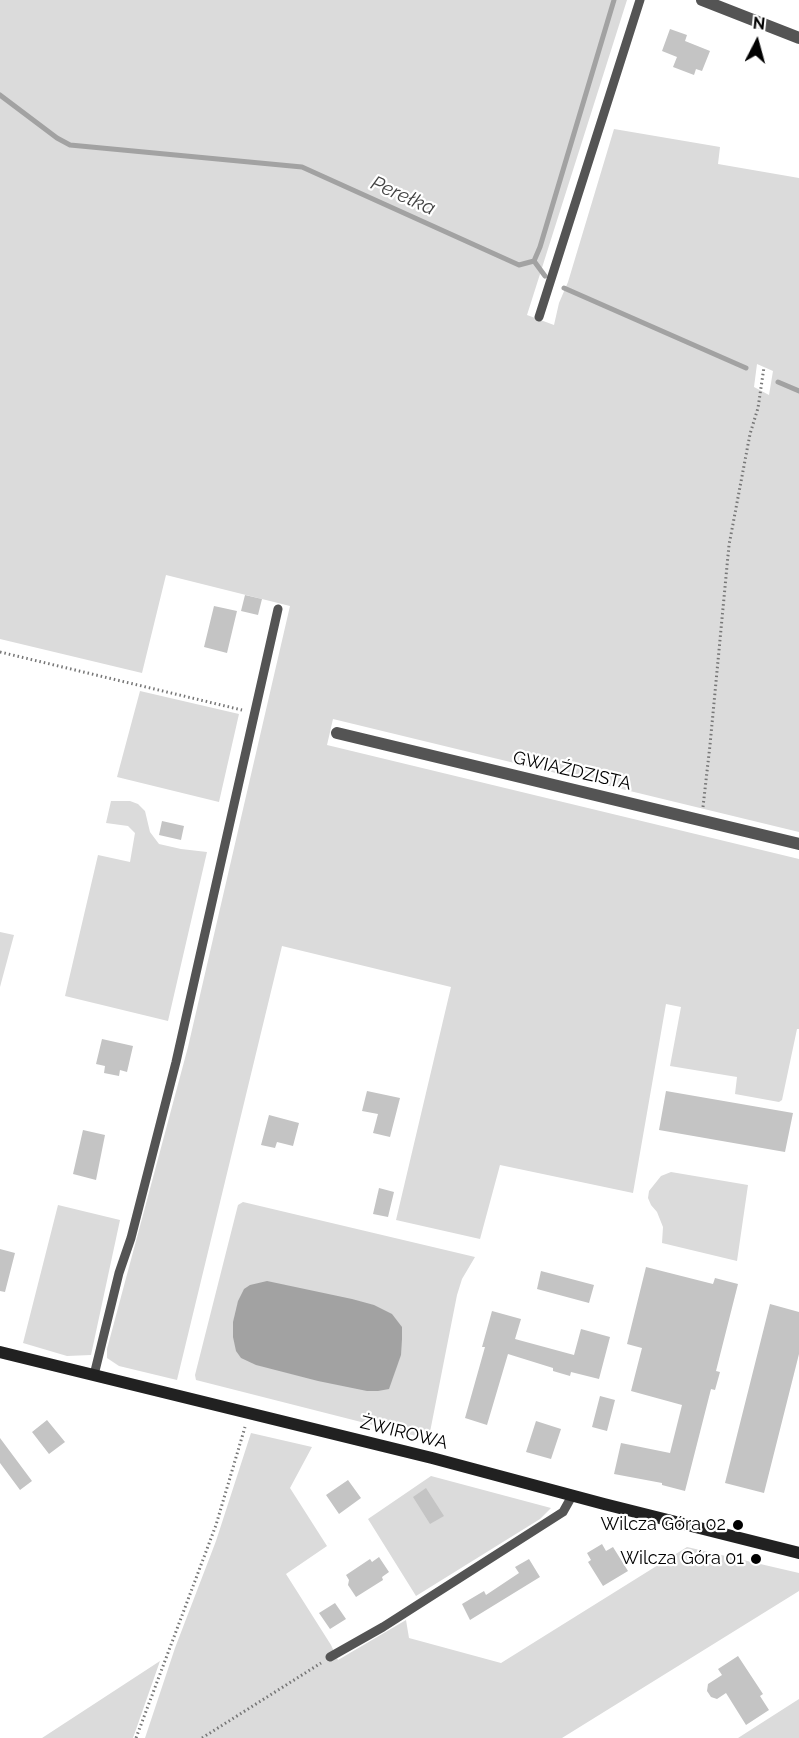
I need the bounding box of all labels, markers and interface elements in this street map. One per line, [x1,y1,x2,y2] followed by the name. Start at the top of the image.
[727,12,787,72] north arrow
[752,14,766,34] text: N
[367,171,439,221] water label: Perełka
[511,747,633,795] street label: GWIAŹDZISTA
[358,1412,450,1454] street label: ŻWIROWA
[601,1514,726,1536] place label: Wilcza Góra 02
[731,1518,745,1532] marker: Wilcza Góra 02
[620,1548,744,1570] place label: Wilcza Góra 01
[749,1552,763,1566] marker: Wilcza Góra 01

